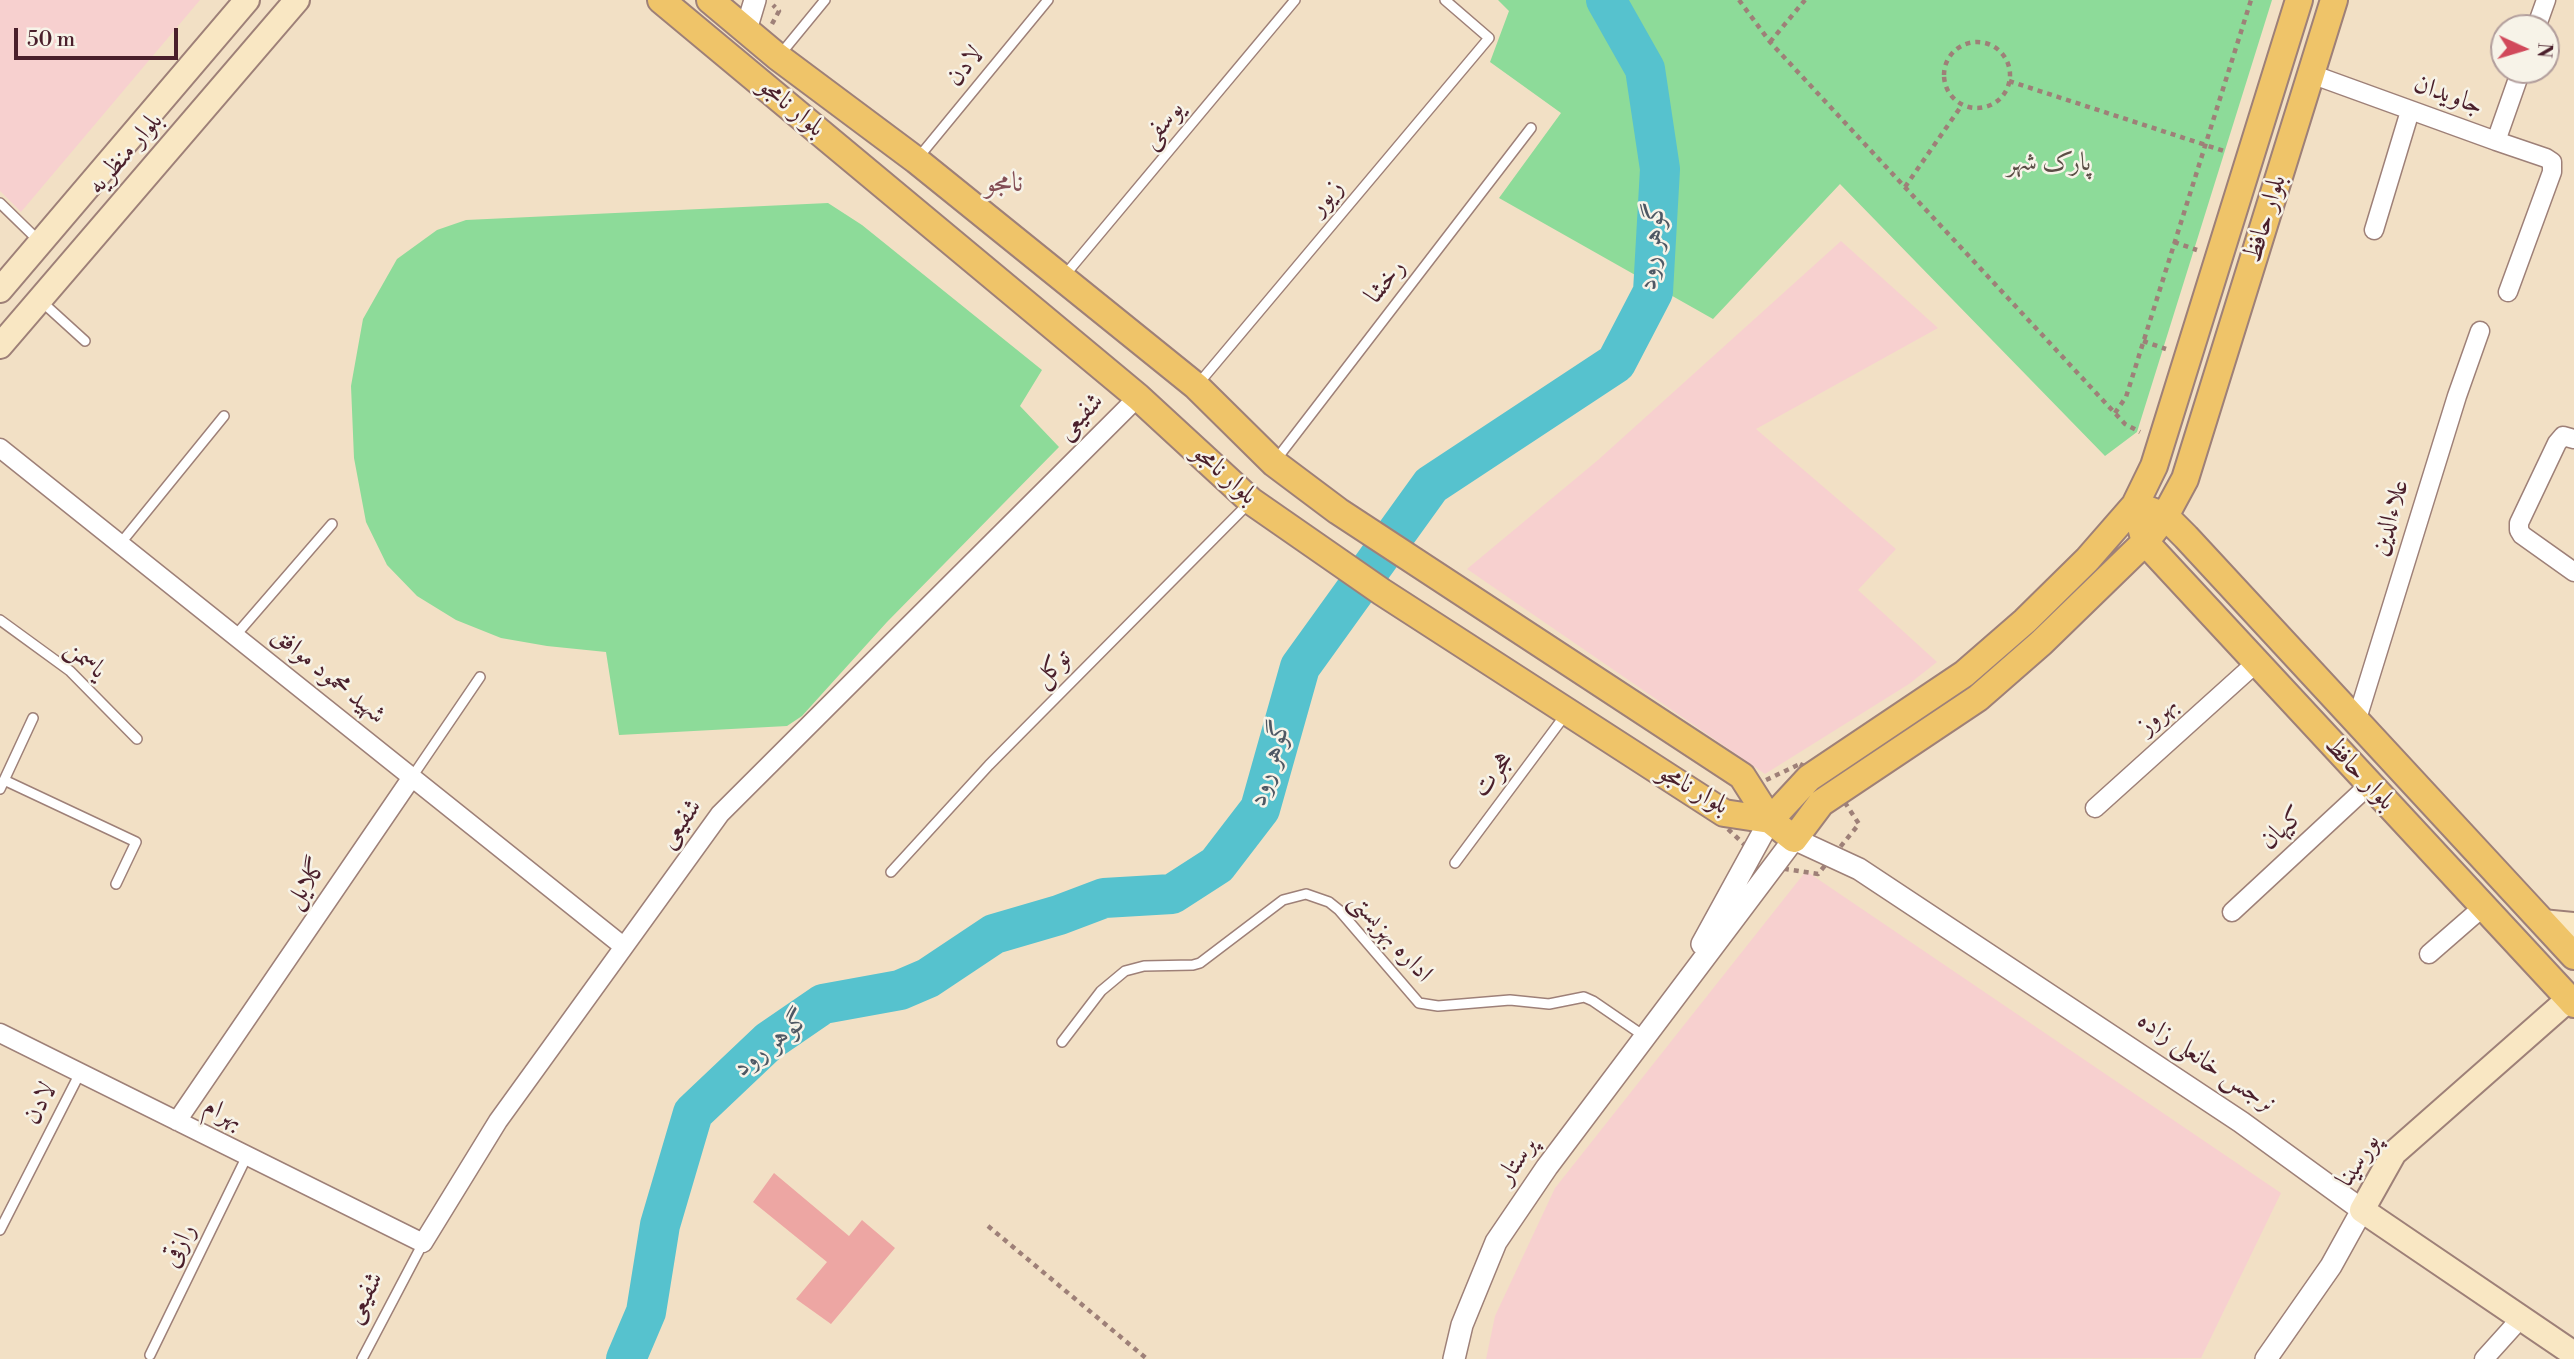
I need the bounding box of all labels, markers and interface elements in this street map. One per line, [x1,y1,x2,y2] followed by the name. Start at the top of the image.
[18,14,182,58] scale bar
[2490,14,2560,84] north arrow
[27,27,75,53] text: 50 m
[940,40,992,94] street label: لادن
[2531,42,2556,59] text: N
[2409,69,2487,123] street label: جاویدان
[752,71,830,145] street label: بلوار نامجو
[1134,95,1192,155] street label: یوسفی
[82,106,170,202] street label: بلوار منظریه
[2007,148,2091,180] park label: پارک شهر
[985,167,1023,201] district label: نامجو
[2238,171,2294,267] street label: بلوار حافظ
[1303,173,1351,223] street label: زیور
[1632,198,1674,292] water label: گوهر رود
[1359,253,1413,311] street label: رخشا
[1051,387,1111,447] street label: شفیعی
[1185,438,1263,512] street label: بلوار نامجو
[2365,476,2417,560] street label: علاءالدین
[265,620,391,732] street label: شهید محمود موافق
[58,633,112,687] street label: یاسمن
[1027,643,1079,695] street label: توکل
[2131,690,2185,742] street label: بهروز
[1242,714,1300,810] water label: گوهر رود
[2317,730,2401,818] street label: بلوار حافظ
[1467,746,1521,804] street label: هجرت
[1652,757,1734,823] street label: بلوار نامجو
[652,793,710,855] street label: شفیعی
[2254,801,2312,857] street label: کیهان
[279,853,335,915] street label: گلایل
[1341,886,1439,990] street label: اداره بهزیستی
[727,1001,819,1085] water label: گوهر رود
[2131,1005,2281,1121] street label: نرجس خانعلی زاده
[17,1078,65,1130] street label: لادن
[198,1091,248,1137] street label: بهرام
[2330,1128,2388,1194] street label: پورسینا
[1491,1132,1545,1190] street label: پرستار
[156,1219,204,1273] street label: رازقی
[339,1267,391,1329] street label: شفیعی

